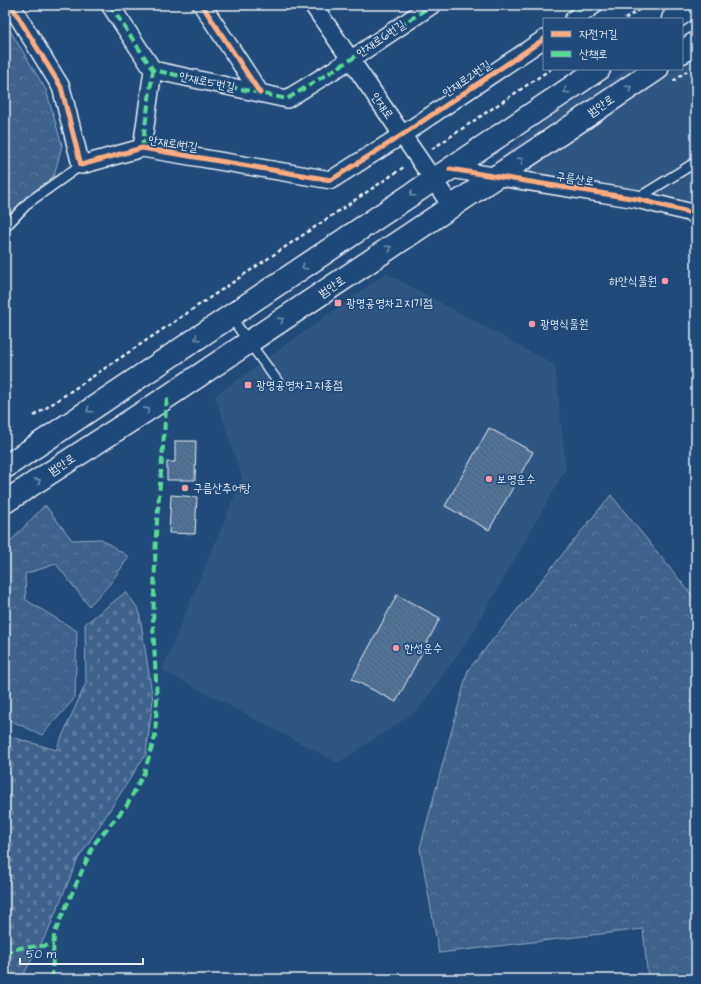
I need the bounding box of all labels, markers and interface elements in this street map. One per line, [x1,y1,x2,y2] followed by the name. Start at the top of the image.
[353,16,409,62] street label: 안재로6번길
[543,18,683,70] legend
[579,26,618,43] text: 자전거길
[579,46,608,63] text: 산책로
[439,56,495,101] street label: 안재로2번길
[177,68,237,96] street label: 안재로5번길
[563,86,570,94] one-way arrow
[624,86,631,93] one-way arrow
[367,89,397,123] street label: 안재로
[584,91,618,121] street label: 범안로
[147,132,199,156] street label: 안재로1번길
[516,158,523,165] one-way arrow
[555,168,595,190] street label: 구름산로
[409,189,416,196] one-way arrow
[385,245,392,253] one-way arrow
[301,262,308,270] one-way arrow
[315,272,349,302] street label: 범안로
[609,273,657,290] place label: 하안식물원
[660,276,670,286] marker: 하안식물원
[346,295,433,312] place label: 광명공영차고지기점
[333,298,343,308] marker: 광명공영차고지기점
[540,316,588,333] place label: 광명식물원
[277,317,284,325] one-way arrow
[527,319,537,329] marker: 광명식물원
[194,333,201,341] one-way arrow
[256,377,343,394] place label: 광명공영차고지종점
[243,380,253,390] marker: 광명공영차고지종점
[86,406,93,413] one-way arrow
[143,407,150,415] one-way arrow
[45,450,79,480] street label: 범안로
[497,471,536,488] place label: 보영운수
[484,474,494,484] marker: 보영운수
[34,478,41,485] one-way arrow
[193,480,251,497] place label: 구름산추어탕
[180,483,190,493] marker: 구름산추어탕
[404,640,443,657] place label: 한성운수
[391,643,401,653] marker: 한성운수
[20,940,143,966] scale bar
[26,946,57,963] text: 50 m

